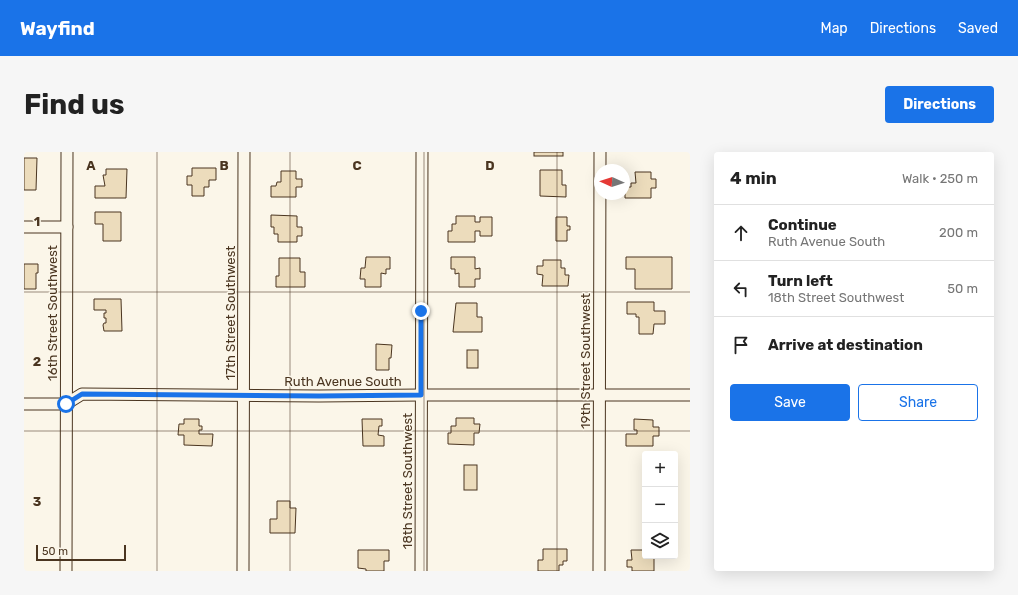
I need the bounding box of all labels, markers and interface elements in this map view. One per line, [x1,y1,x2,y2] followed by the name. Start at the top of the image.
[20,17,95,40] text: Wayfind
[821,20,848,37] text: Map
[870,20,936,37] text: Directions
[958,20,998,37] text: Saved
[885,86,994,123] button: Directions
[24,88,124,121] text: Find us
[86,158,96,173] text: A
[219,158,229,173] text: B
[352,158,362,173] text: C
[485,158,495,173] text: D
[594,164,630,200] north arrow
[730,168,777,188] text: 4 min
[902,171,978,186] text: Walk · 250 m
[34,214,40,229] text: 1
[768,216,837,234] text: Continue
[730,222,752,244] icon: ahead
[939,225,978,240] text: 200 m
[768,234,885,249] text: Ruth Avenue South
[45,245,60,381] street label: 16th Street Southwest
[223,246,238,380] street label: 17th Street Southwest
[768,272,833,290] text: Turn left
[730,278,752,300] icon: left
[947,281,978,296] text: 50 m
[768,290,904,305] text: 18th Street Southwest
[578,293,593,429] street label: 19th Street Southwest
[412,302,430,320] route end
[730,334,752,356] icon: arrive
[768,336,923,354] text: Arrive at destination
[33,354,41,369] text: 2
[284,374,402,389] street label: Ruth Avenue South
[730,384,850,421] button: Save
[858,384,978,421] button: Share
[57,395,75,413] route start
[400,413,415,549] street label: 18th Street Southwest
[642,451,678,559] map controls
[642,451,678,487] button: +
[642,487,678,523] button: −
[33,494,42,509] text: 3
[642,523,678,559] button: layers
[36,543,126,562] scale bar
[42,545,68,558] text: 50 m

